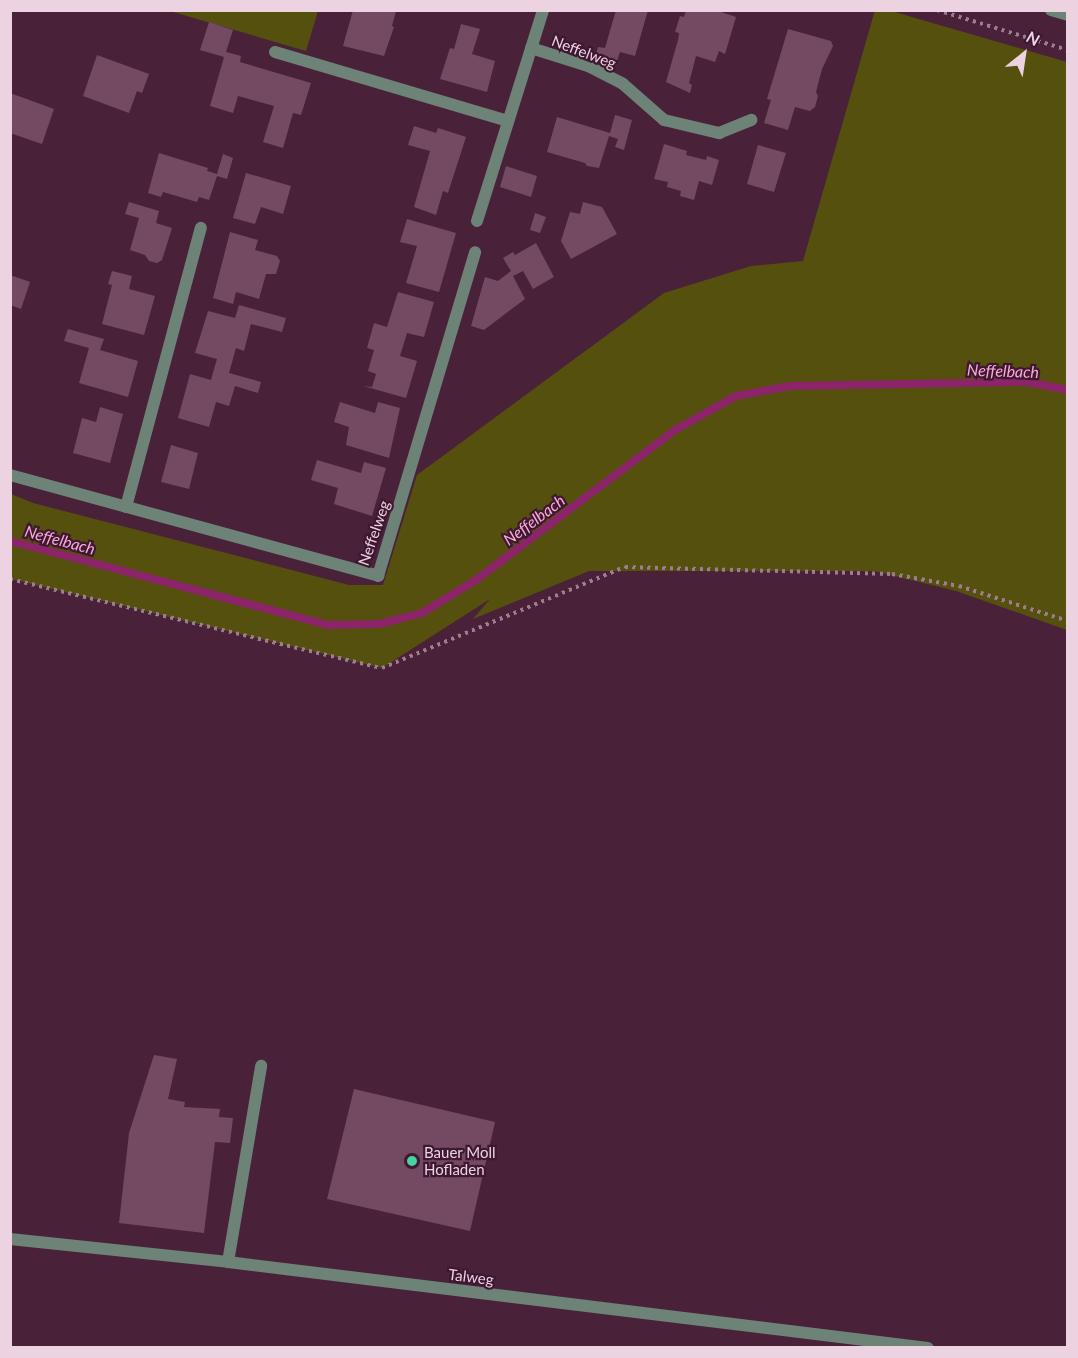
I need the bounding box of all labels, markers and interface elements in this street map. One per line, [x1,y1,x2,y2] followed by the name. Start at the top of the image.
[994,24,1054,84] north arrow
[1023,27,1043,49] text: N
[549,31,619,73] street label: Neffelweg
[967,360,1039,382] water label: Neffelbach
[499,491,569,549] water label: Neffelbach
[354,498,394,568] street label: Neffelweg
[23,521,97,559] water label: Neffelbach
[424,1143,496,1178] place label: Bauer Moll Hofladen
[405,1154,419,1168] marker: Bauer Moll Hofladen
[447,1265,495,1289] street label: Talweg

